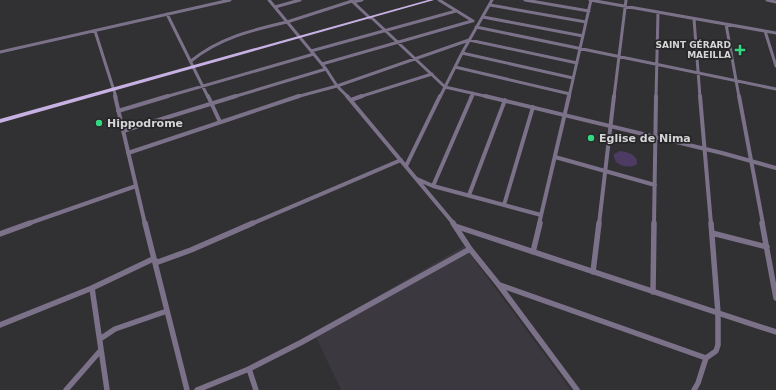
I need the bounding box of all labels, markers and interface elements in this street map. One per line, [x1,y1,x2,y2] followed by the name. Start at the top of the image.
[656,39,731,60] place label: SAINT GÉRARD MAEILLA
[734,44,746,56] marker: SAINT GÉRARD MAEILLA
[107,117,183,130] place label: Hippodrome
[94,118,104,128] marker: Hippodrome
[599,132,691,145] place label: Eglise de Nima
[586,133,596,143] marker: Eglise de Nima

